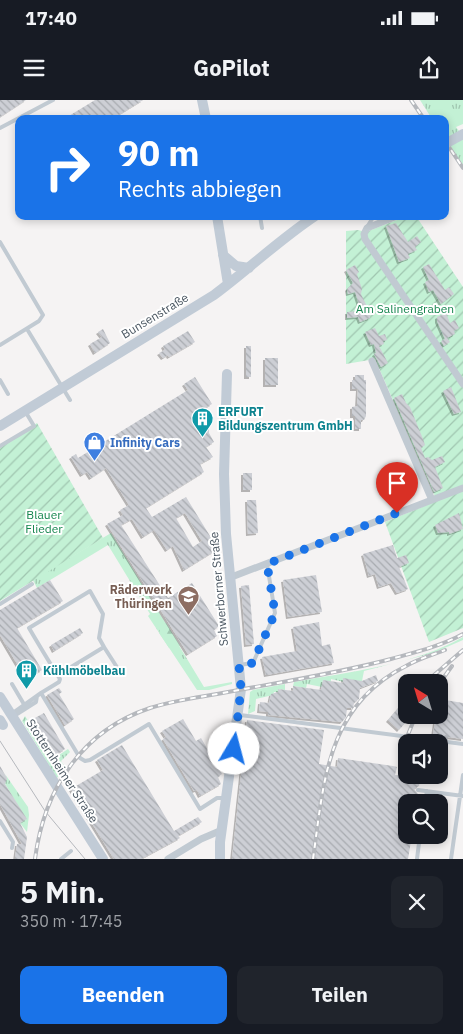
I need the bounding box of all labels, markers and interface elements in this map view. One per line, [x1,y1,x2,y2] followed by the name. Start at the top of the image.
[25,6,77,30] text: 17:40
[193,53,270,82] text: GoPilot
[20,54,48,82] icon: menu
[415,54,443,82] icon: share
[118,130,200,176] text: 90 m
[35,135,100,200] icon: right
[118,174,282,203] text: Rechts abbiegen
[118,289,191,342] street label: Bunsenstraße
[356,301,454,316] park label: Am Salinengraben
[218,404,353,433] place label: ERFURT Bildungszentrum GmbH
[190,407,214,438] building icon: ERFURT Bildungszentrum GmbH
[82,431,106,462] shop icon: Infinity Cars
[110,435,180,450] place label: Infinity Cars
[376,462,418,513] pin
[383,469,411,497] icon: arrive
[25,507,63,536] park label: Blauer Flieder
[206,531,231,647] street label: Schwerborner Straße
[110,582,172,611] place label: Räderwerk Thüringen
[176,585,200,616] school or university icon: Räderwerk Thüringen
[15,659,39,690] building icon: Kühlmöbelbau
[43,663,126,678] place label: Kühlmöbelbau
[398,674,448,724] north arrow
[398,674,448,844] map controls
[23,716,102,826] street label: Stotternheimer Straße
[207,722,259,774] position arrow
[398,734,448,784] button: sound
[398,794,448,844] button: search
[20,872,105,911] text: 5 Min.
[391,876,443,928] button: close
[20,911,122,931] text: 350 m · 17:45
[20,966,227,1024] button: Beenden
[237,966,443,1024] button: Teilen

